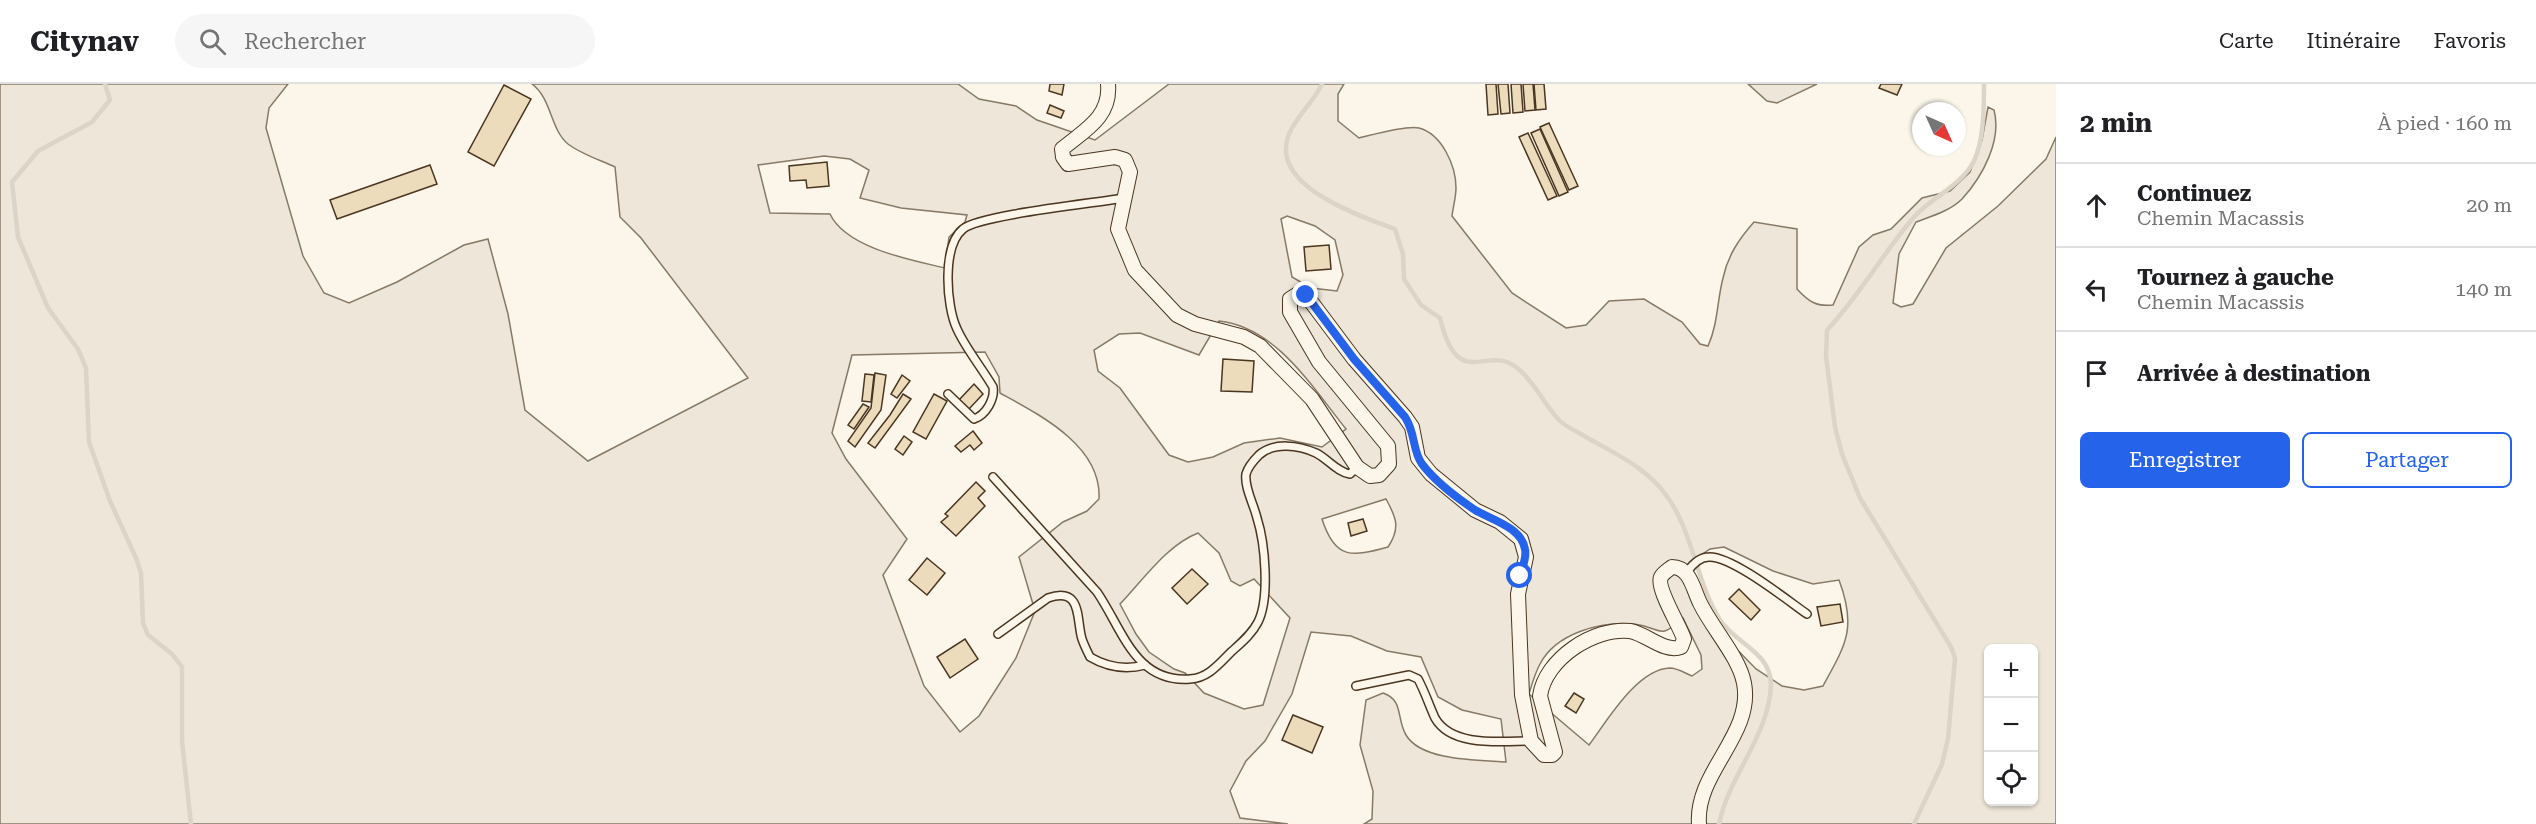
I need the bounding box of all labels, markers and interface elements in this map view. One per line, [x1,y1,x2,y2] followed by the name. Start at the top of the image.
[175,14,595,68] search box
[30,25,139,58] text: Citynav
[196,25,229,58] icon: search
[244,29,366,54] text: Rechercher
[2219,29,2274,53] text: Carte
[2307,29,2401,53] text: Itinéraire
[2434,29,2506,53] text: Favoris
[1912,102,1966,156] north arrow
[2080,108,2152,138] text: 2 min
[2378,111,2512,135] text: À pied · 160 m
[2137,181,2251,206] text: Continuez
[2080,189,2113,222] icon: ahead
[2466,193,2512,217] text: 20 m
[2137,206,2304,230] text: Chemin Macassis
[2137,265,2334,290] text: Tournez à gauche
[2080,273,2113,306] icon: left
[2455,277,2512,301] text: 140 m
[1292,281,1318,307] route end
[2137,290,2304,314] text: Chemin Macassis
[2080,357,2113,390] icon: arrive
[2137,361,2371,386] text: Arrivée à destination
[2080,432,2290,488] button: Enregistrer
[2302,432,2512,488] button: Partager
[1506,562,1532,588] route start
[1984,644,2038,806] map controls
[1984,644,2038,698] button: +
[1984,698,2038,752] button: −
[1984,752,2038,806] button: locate

